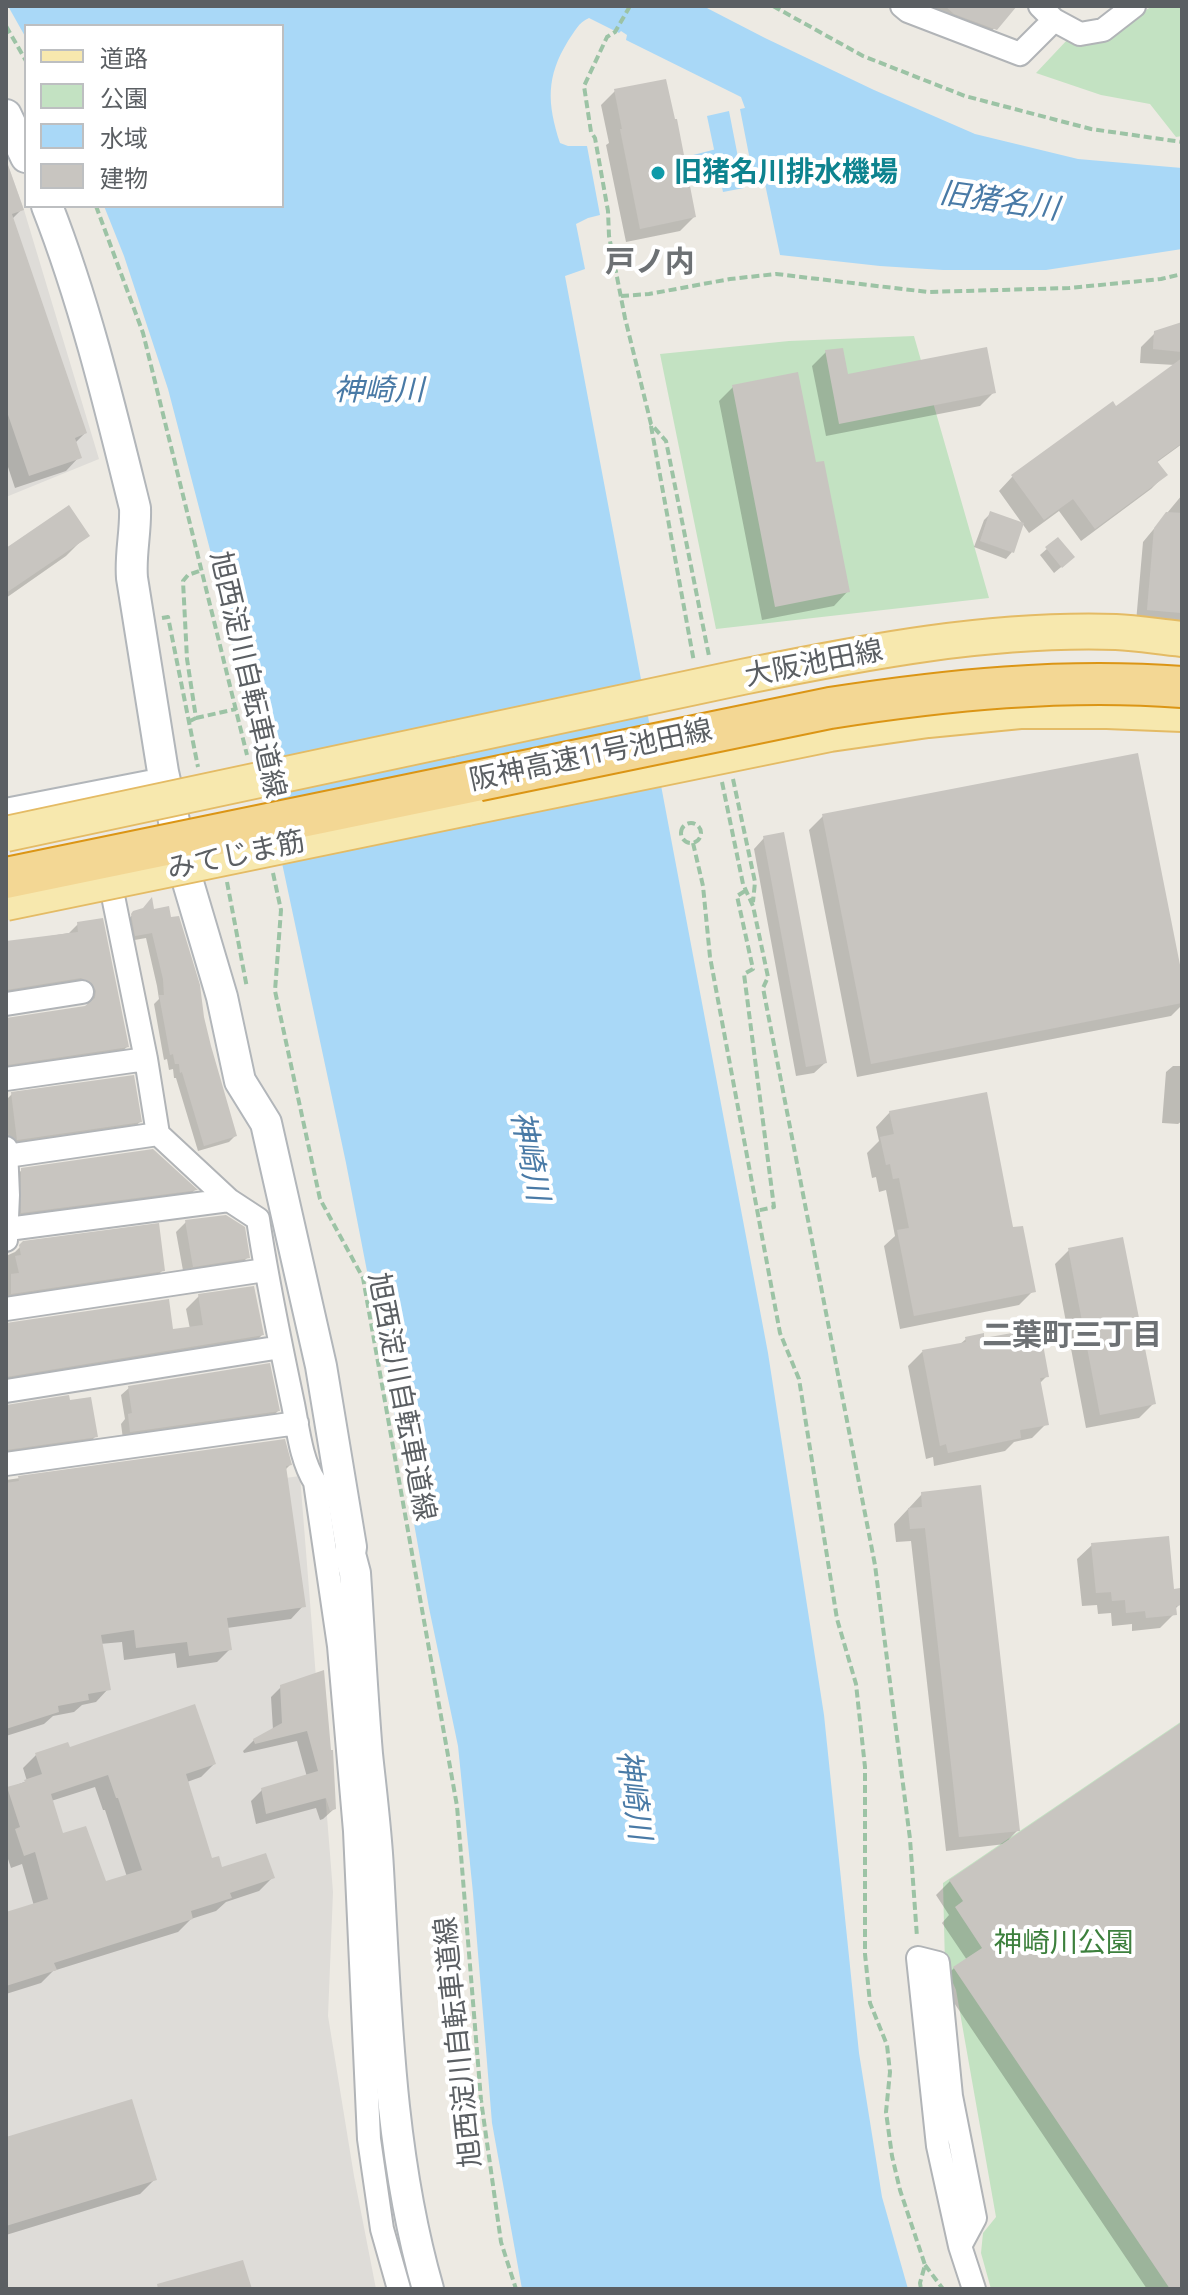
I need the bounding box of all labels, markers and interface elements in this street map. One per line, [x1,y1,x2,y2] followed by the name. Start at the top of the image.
[24,24,284,208] legend
[100,44,148,73] text: 道路
[100,84,148,113] text: 公園
[100,124,148,153] text: 水域
[674,156,898,190] place label: 旧猪名川排水機場
[100,164,148,193] text: 建物
[649,164,667,182] marker: 旧猪名川排水機場
[937,176,1061,228] water label: 旧猪名川
[605,245,695,281] district label: 戸ノ内
[334,373,424,409] water label: 神崎川
[202,548,292,802] street label: 旭西淀川自転車道線
[742,634,886,694] street label: 大阪池田線
[467,714,715,798] street label: 阪神高速11号池田線
[164,825,308,887] street label: みてじま筋
[503,1108,555,1204] water label: 神崎川
[360,1270,442,1524] street label: 旭西淀川自転車道線
[982,1318,1162,1354] district label: 二葉町三丁目
[609,1748,657,1842] water label: 神崎川
[429,1915,489,2169] street label: 旭西淀川自転車道線
[994,1927,1134,1961] park label: 神崎川公園

